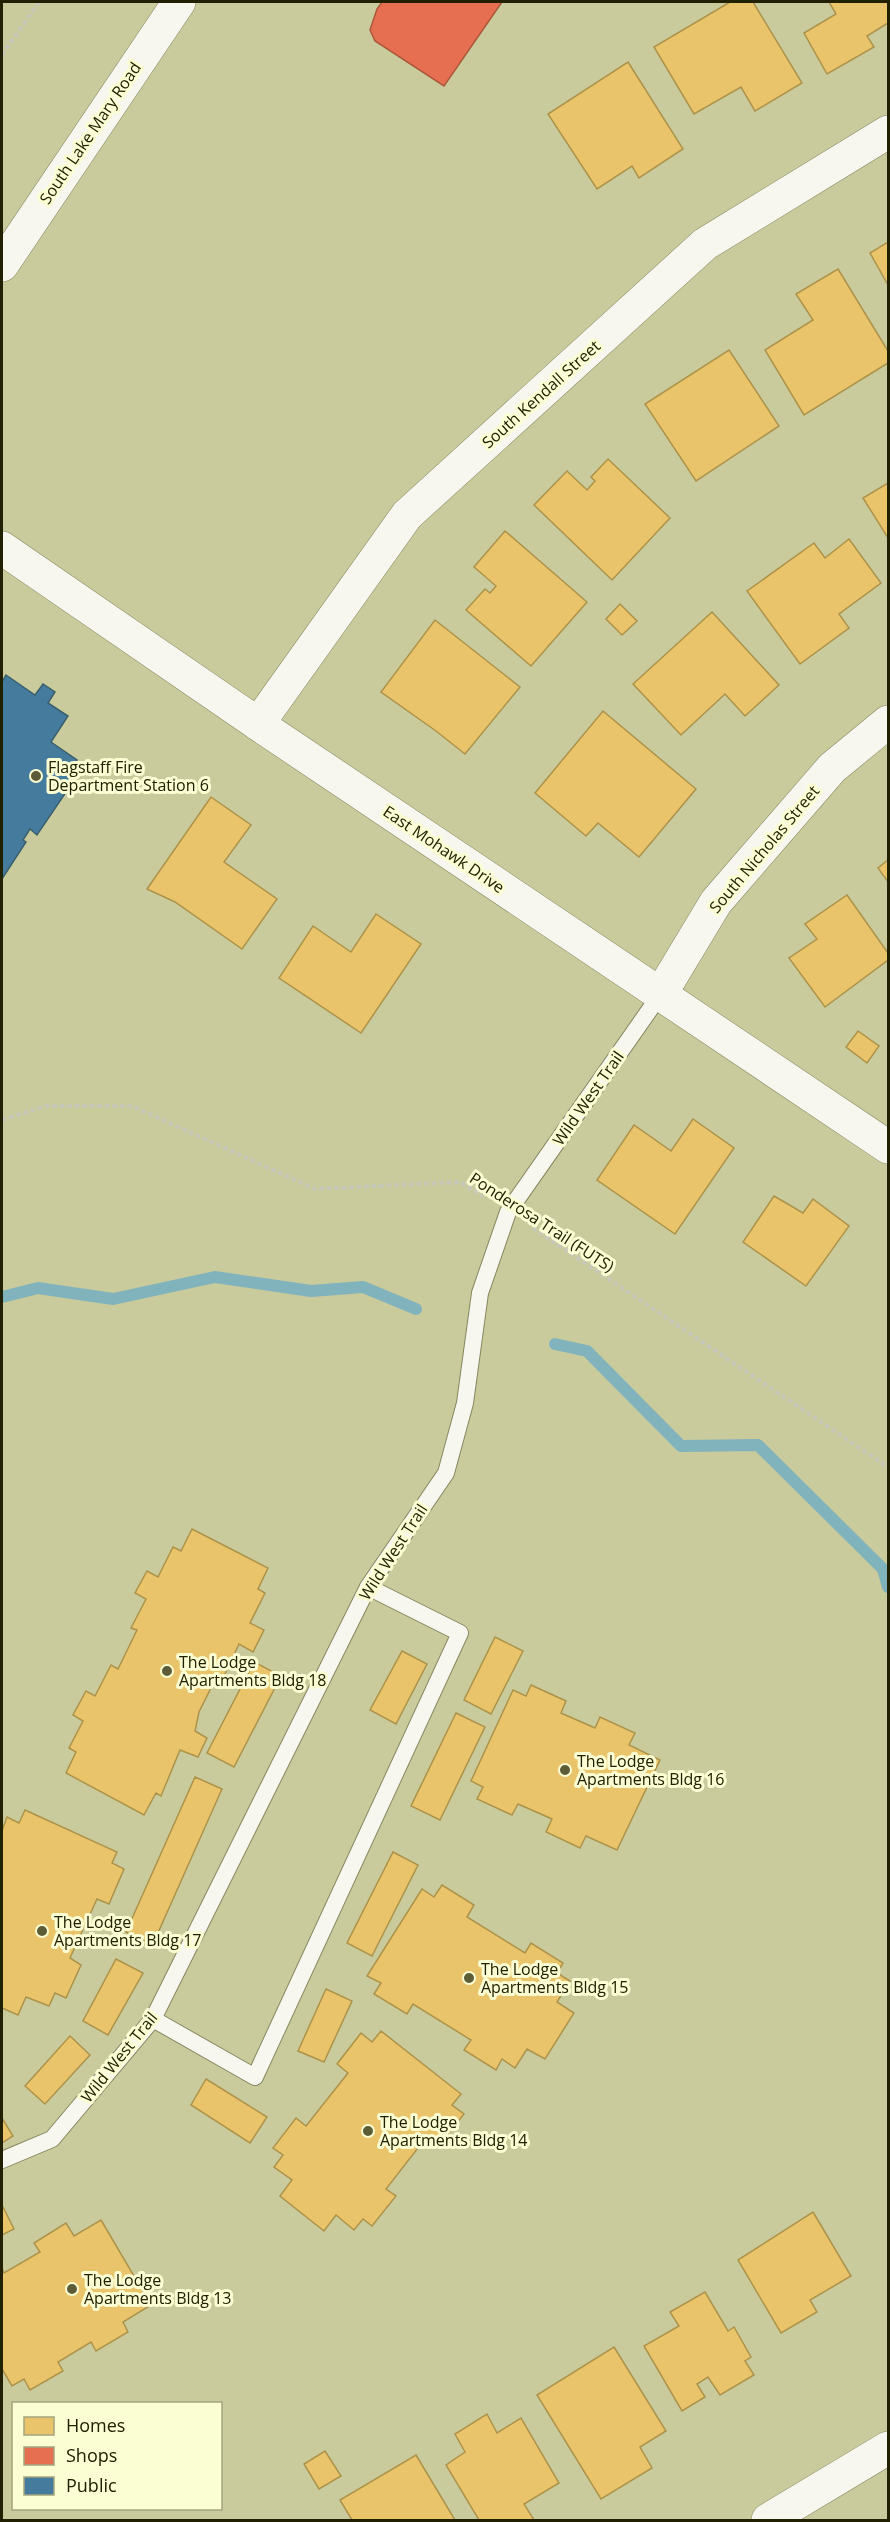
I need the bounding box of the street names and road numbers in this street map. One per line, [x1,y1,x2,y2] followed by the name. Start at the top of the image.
[34,58,146,208] street label: South Lake Mary Road
[477,335,605,453] street label: South Kendall Street
[704,780,824,918] street label: South Nicholas Street
[379,800,509,898] street label: East Mohawk Drive
[547,1046,629,1150] street label: Wild West Trail
[466,1167,619,1277] street label: Ponderosa Trail (FUTS)
[354,1500,432,1604] street label: Wild West Trail
[76,2007,162,2107] street label: Wild West Trail

